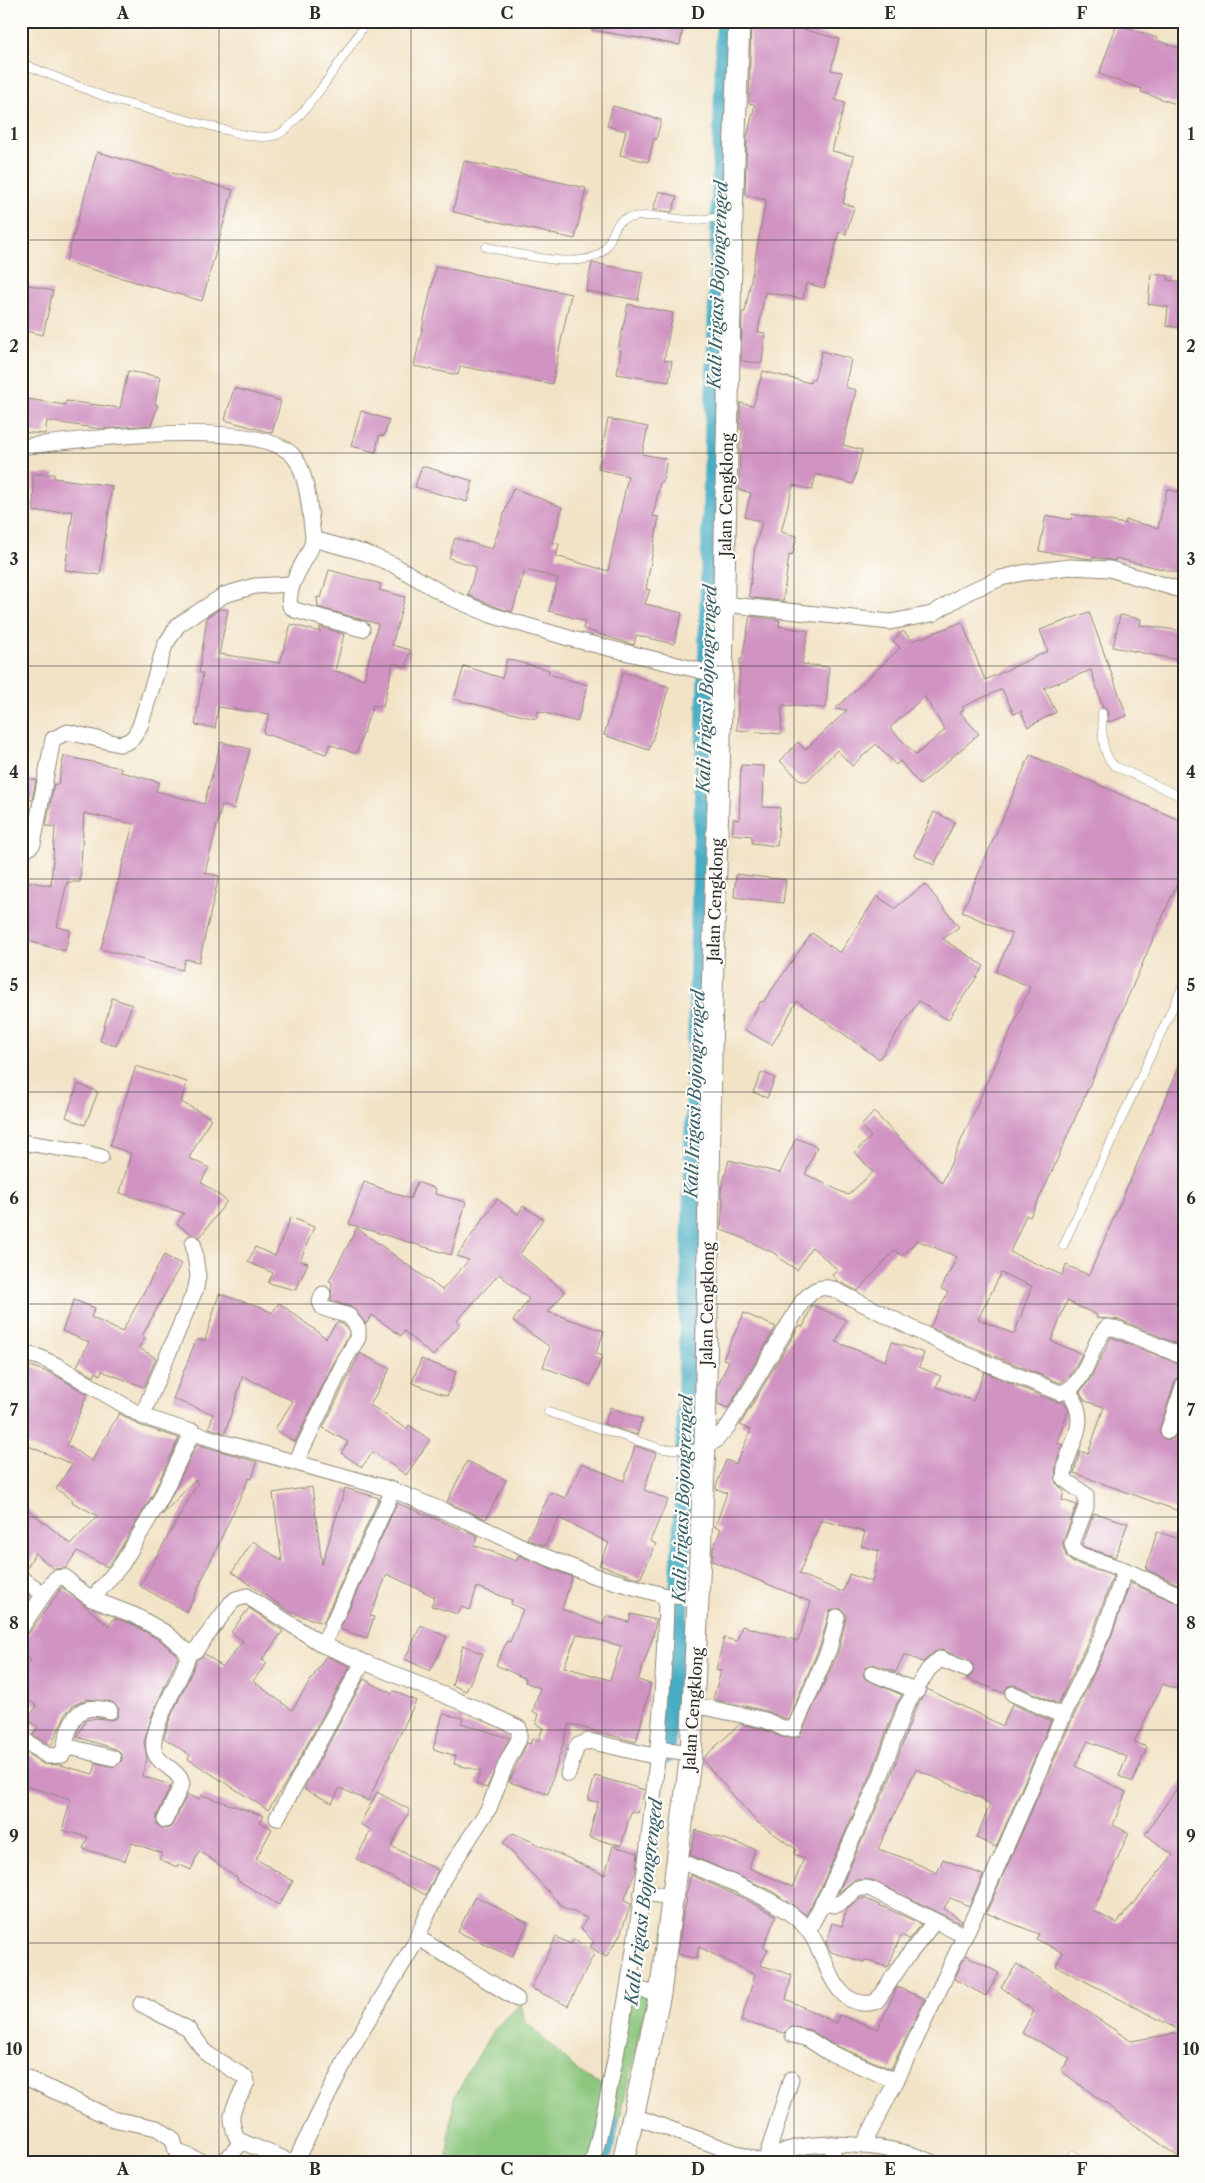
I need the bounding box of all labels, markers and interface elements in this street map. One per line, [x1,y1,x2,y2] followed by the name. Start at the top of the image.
[116,3,130,23] text: A
[309,3,321,23] text: B
[501,3,513,23] text: C
[691,3,705,23] text: D
[884,3,896,23] text: E
[1077,3,1088,23] text: F
[10,124,18,144] text: 1
[1187,124,1195,144] text: 1
[703,179,733,391] water label: Kali Irigasi Bojongrenged
[9,336,19,356] text: 2
[1186,336,1196,356] text: 2
[715,433,737,560] street label: Jalan Cengklong
[9,549,19,569] text: 3
[1186,549,1196,569] text: 3
[692,583,722,795] water label: Kali Irigasi Bojongrenged
[9,762,19,782] text: 4
[1186,762,1196,782] text: 4
[703,837,727,965] street label: Jalan Cengklong
[10,975,19,995] text: 5
[1187,975,1196,995] text: 5
[680,988,710,1200] water label: Kali Irigasi Bojongrenged
[9,1188,19,1208] text: 6
[1186,1188,1196,1208] text: 6
[696,1242,718,1369] street label: Jalan Cengklong
[668,1393,698,1605] water label: Kali Irigasi Bojongrenged
[10,1400,19,1420] text: 7
[1187,1400,1196,1420] text: 7
[9,1613,19,1633] text: 8
[1186,1613,1196,1633] text: 8
[679,1646,707,1774] street label: Jalan Cengklong
[620,1795,668,2008] water label: Kali Irigasi Bojongrenged
[9,1826,19,1846] text: 9
[1186,1826,1196,1846] text: 9
[5,2039,23,2059] text: 10
[1182,2039,1200,2059] text: 10
[116,2159,130,2179] text: A
[309,2159,321,2179] text: B
[501,2159,513,2179] text: C
[691,2159,705,2179] text: D
[884,2159,896,2179] text: E
[1077,2159,1088,2179] text: F

